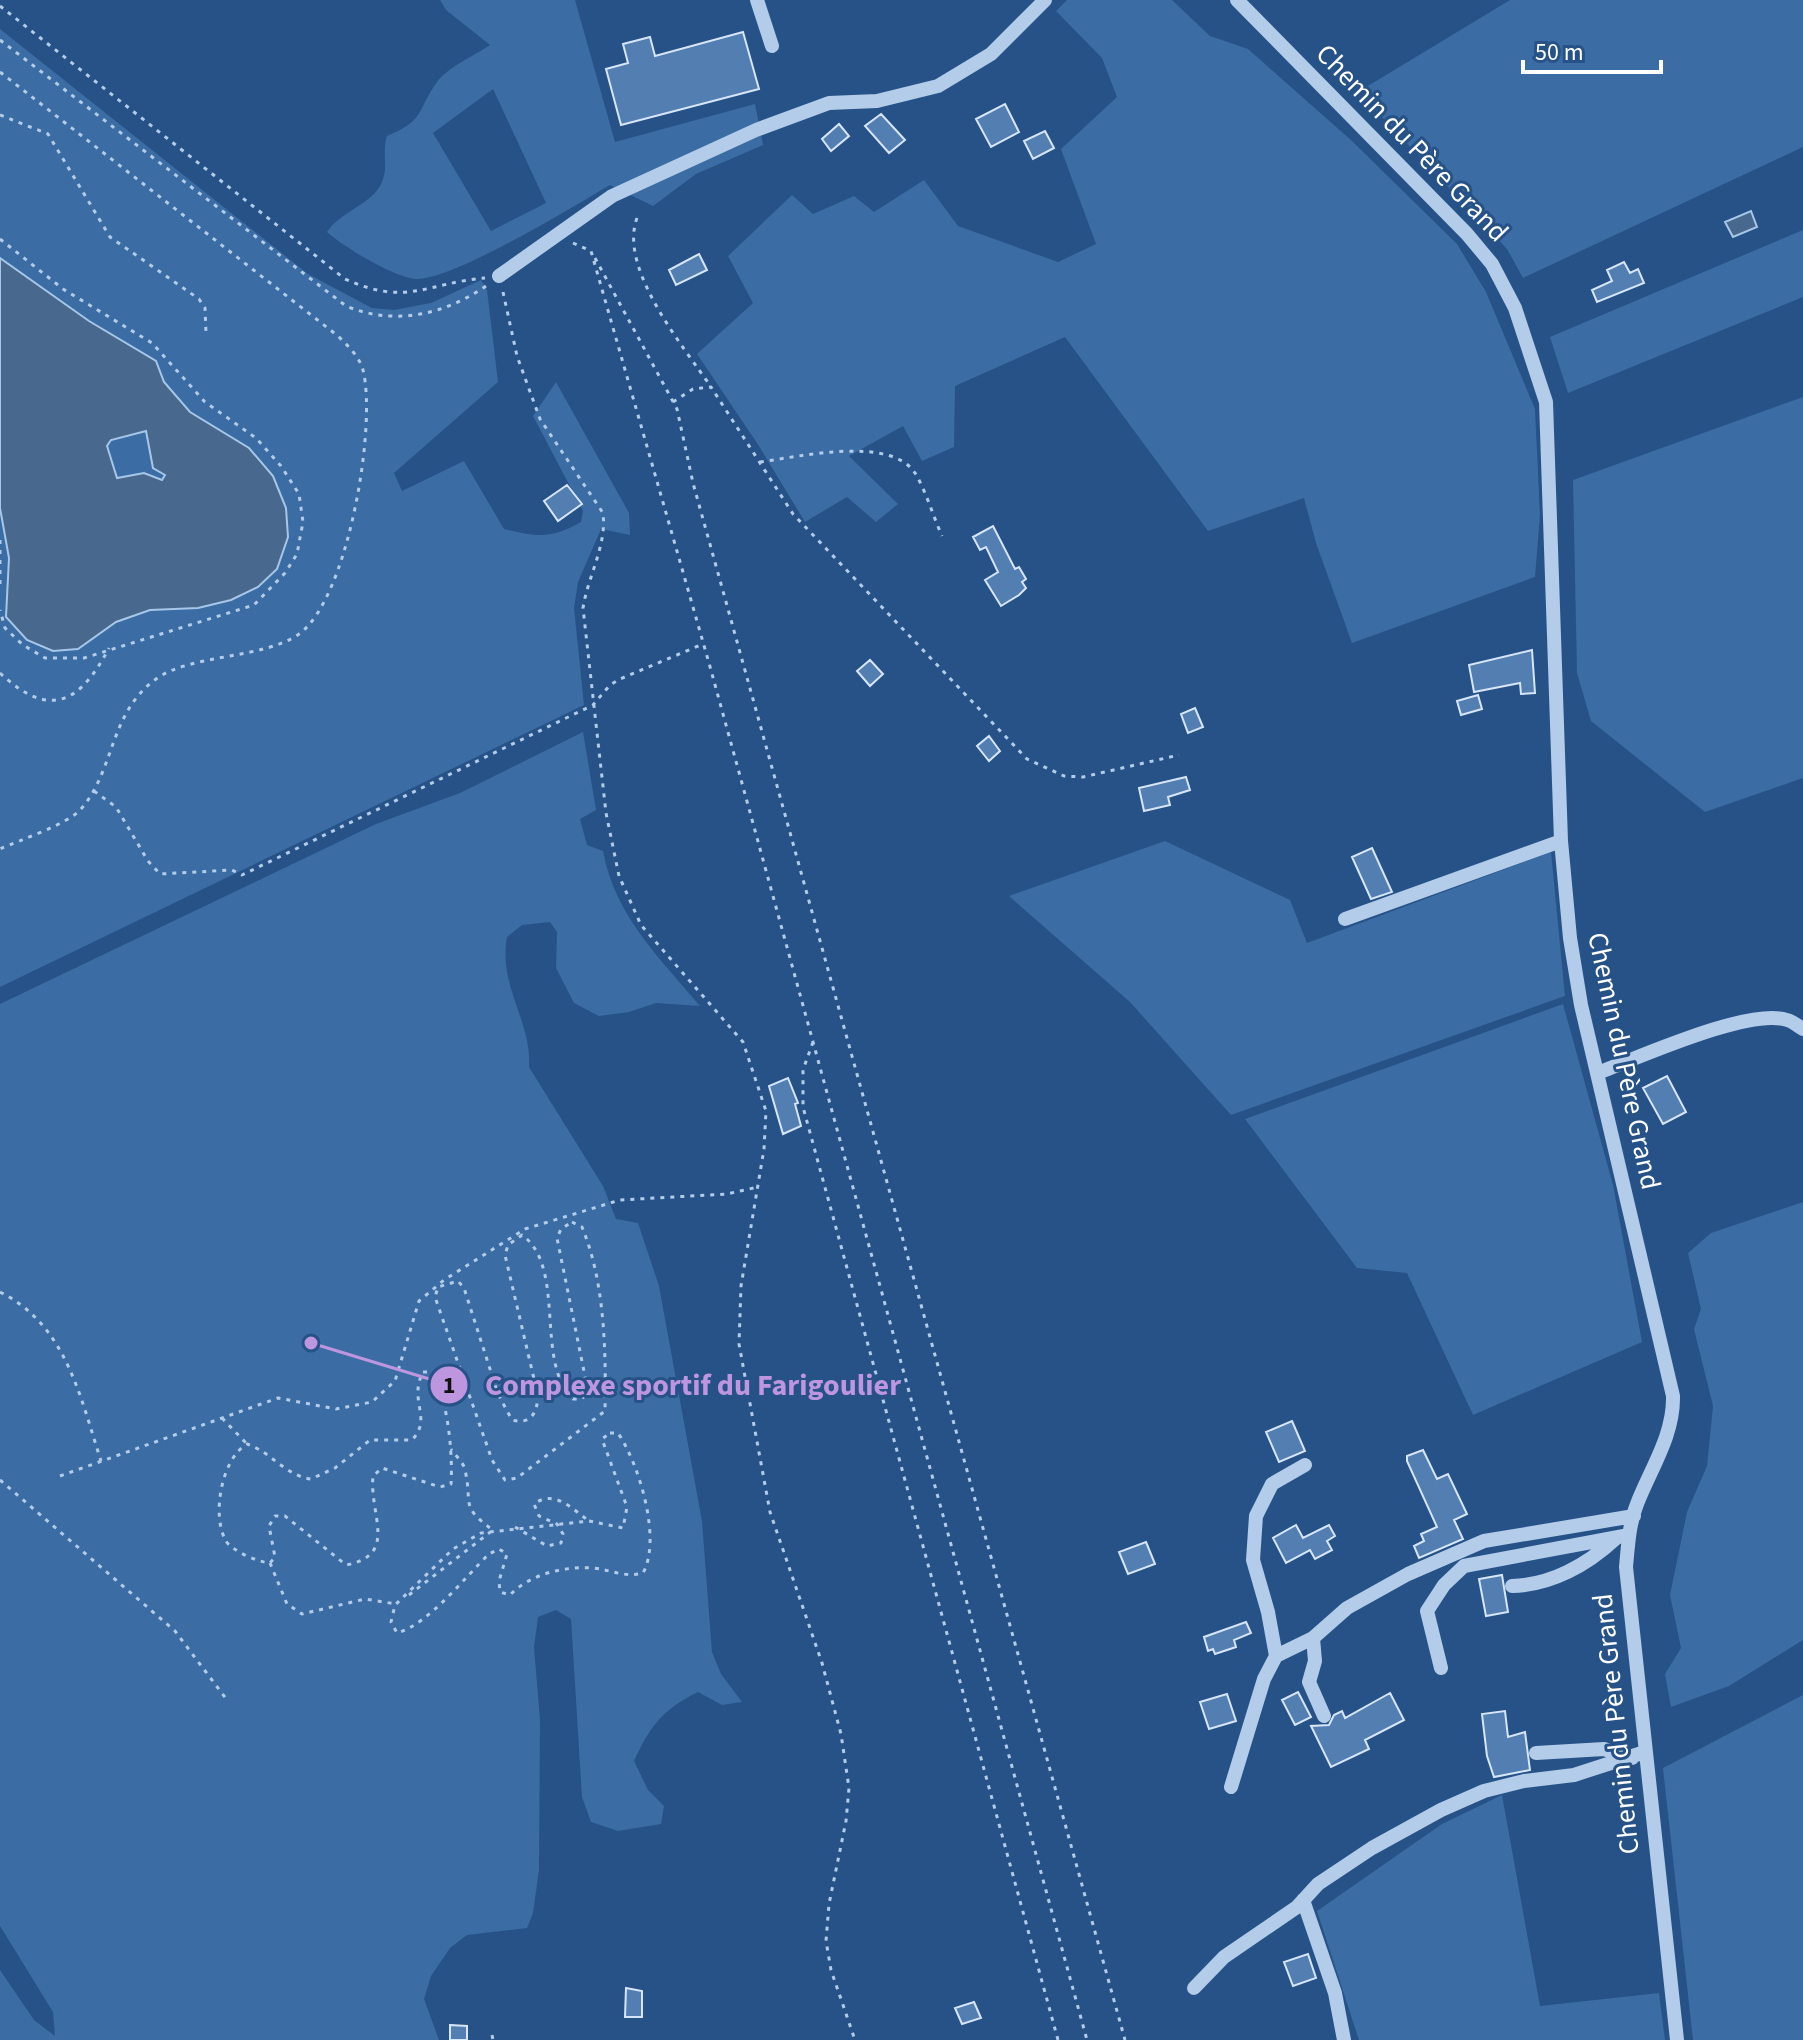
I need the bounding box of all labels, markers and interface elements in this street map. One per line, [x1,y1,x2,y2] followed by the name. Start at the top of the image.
[1523,24,1661,74] scale bar
[1307,35,1517,251] street label: Chemin du Père Grand
[1535,35,1584,70] text: 50 m
[1577,929,1671,1193] street label: Chemin du Père Grand
[429,1358,917,1412] callout: Complexe sportif du Farigoulier
[485,1364,901,1407] text: Complexe sportif du Farigoulier
[443,1368,455,1403] text: 1
[1582,1592,1650,1856] street label: Chemin du Père Grand

